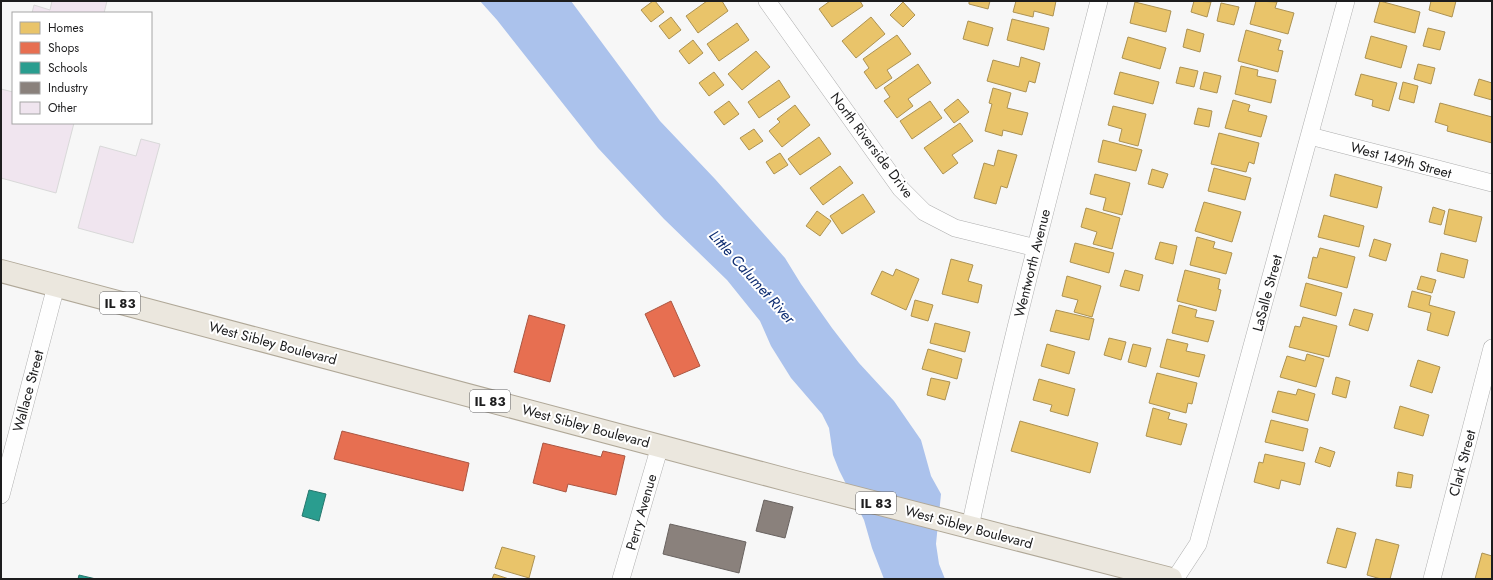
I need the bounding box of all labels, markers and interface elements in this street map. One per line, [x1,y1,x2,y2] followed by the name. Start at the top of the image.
[12,12,152,124] legend
[48,19,84,37] text: Homes
[48,39,79,57] text: Shops
[48,59,87,77] text: Schools
[48,79,89,97] text: Industry
[826,88,918,202] street label: North Riverside Drive
[48,99,78,117] text: Other
[1348,137,1454,183] street label: West 149th Street
[1009,207,1055,319] street label: Wentworth Avenue
[704,225,801,329] water label: Little Calumet River
[1247,252,1287,334] street label: LaSalle Street
[100,292,140,314] road number: IL 83
[207,316,339,370] street label: West Sibley Boulevard
[7,347,49,434] street label: Wallace Street
[470,390,510,412] road number: IL 83
[520,399,652,453] street label: West Sibley Boulevard
[1444,427,1481,498] street label: Clark Street
[621,472,661,552] street label: Perry Avenue
[856,492,896,514] road number: IL 83
[903,500,1035,554] street label: West Sibley Boulevard

